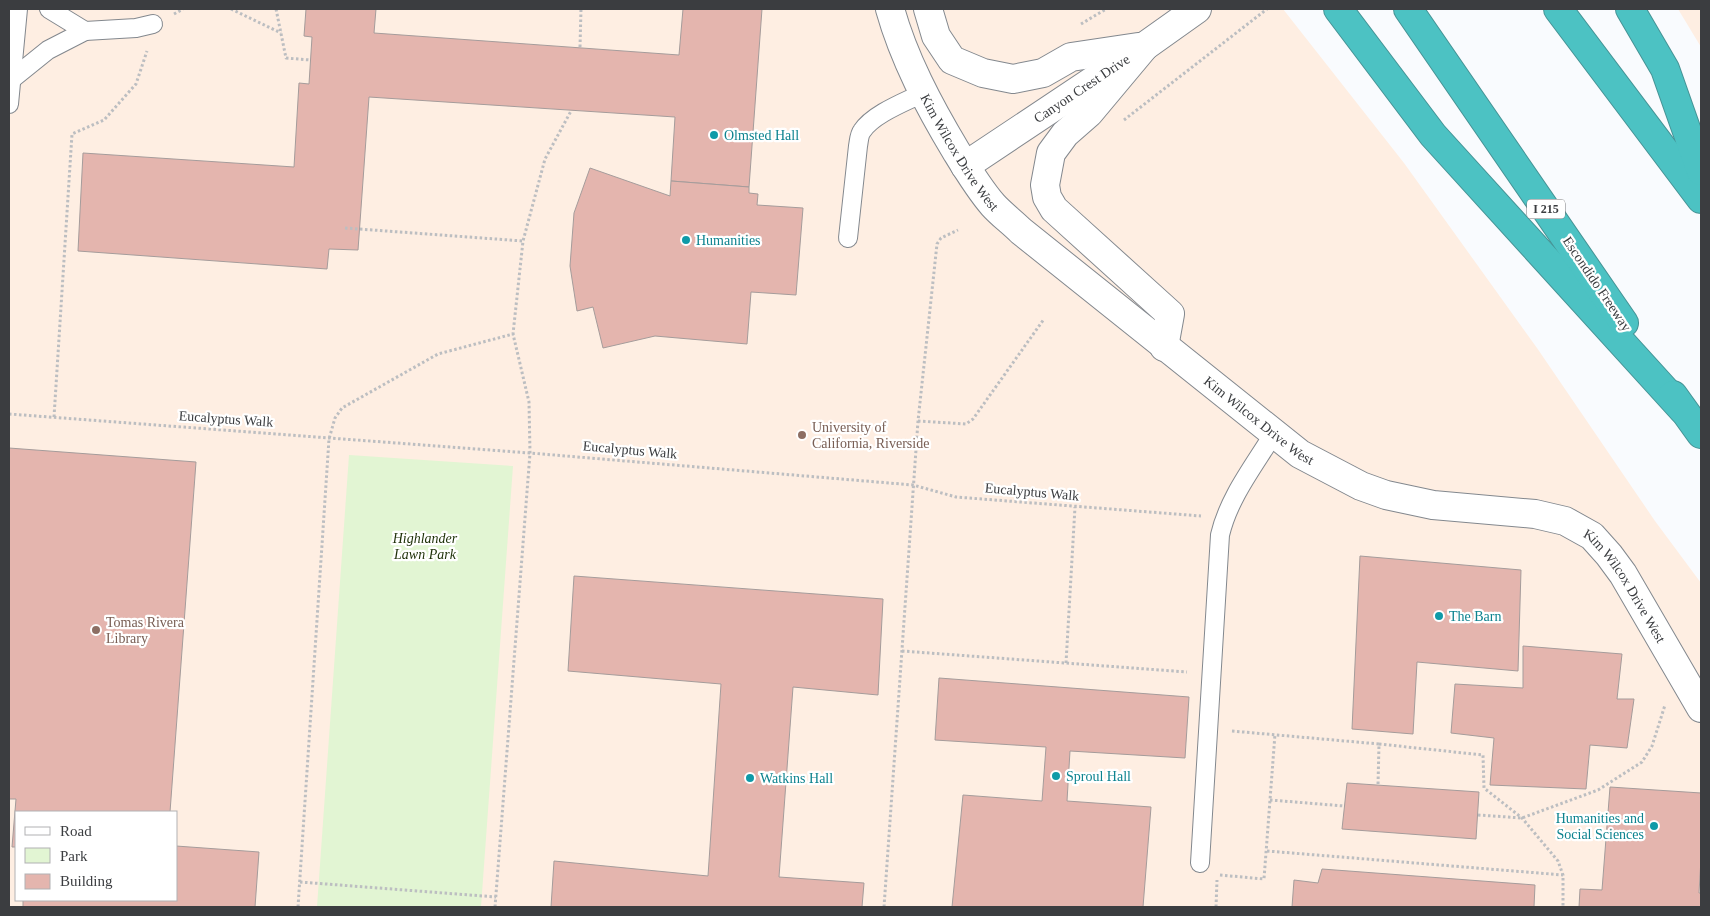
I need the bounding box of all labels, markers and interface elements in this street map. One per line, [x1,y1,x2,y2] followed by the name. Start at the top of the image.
[1031,51,1132,126] street label: Canyon Crest Drive
[918,91,1002,214] street label: Kim Wilcox Drive West
[724,128,799,143] place label: Olmsted Hall
[708,129,720,141] marker: Olmsted Hall
[1527,200,1565,218] road number: I 215
[696,233,761,248] place label: Humanities
[680,234,692,246] marker: Humanities
[1560,234,1634,334] street label: Escondido Freeway
[1201,373,1317,467] street label: Kim Wilcox Drive West
[178,408,274,430] street label: Eucalyptus Walk
[812,420,929,451] place label: University of California, Riverside
[796,429,808,441] marker: University of California, Riverside
[582,438,678,462] street label: Eucalyptus Walk
[984,480,1080,504] street label: Eucalyptus Walk
[1581,525,1669,645] street label: Kim Wilcox Drive West
[392,531,458,562] park label: Highlander Lawn Park
[1449,609,1501,624] place label: The Barn
[1433,610,1445,622] marker: The Barn
[106,615,185,646] place label: Tomas Rivera Library
[90,624,102,636] marker: Tomas Rivera Library
[1066,769,1131,784] place label: Sproul Hall
[1050,770,1062,782] marker: Sproul Hall
[760,771,833,786] place label: Watkins Hall
[744,772,756,784] marker: Watkins Hall
[15,811,178,901] legend
[1556,811,1644,842] place label: Humanities and Social Sciences
[1648,820,1660,832] marker: Humanities and Social Sciences
[60,823,92,839] text: Road
[60,848,88,864] text: Park
[60,873,113,889] text: Building

